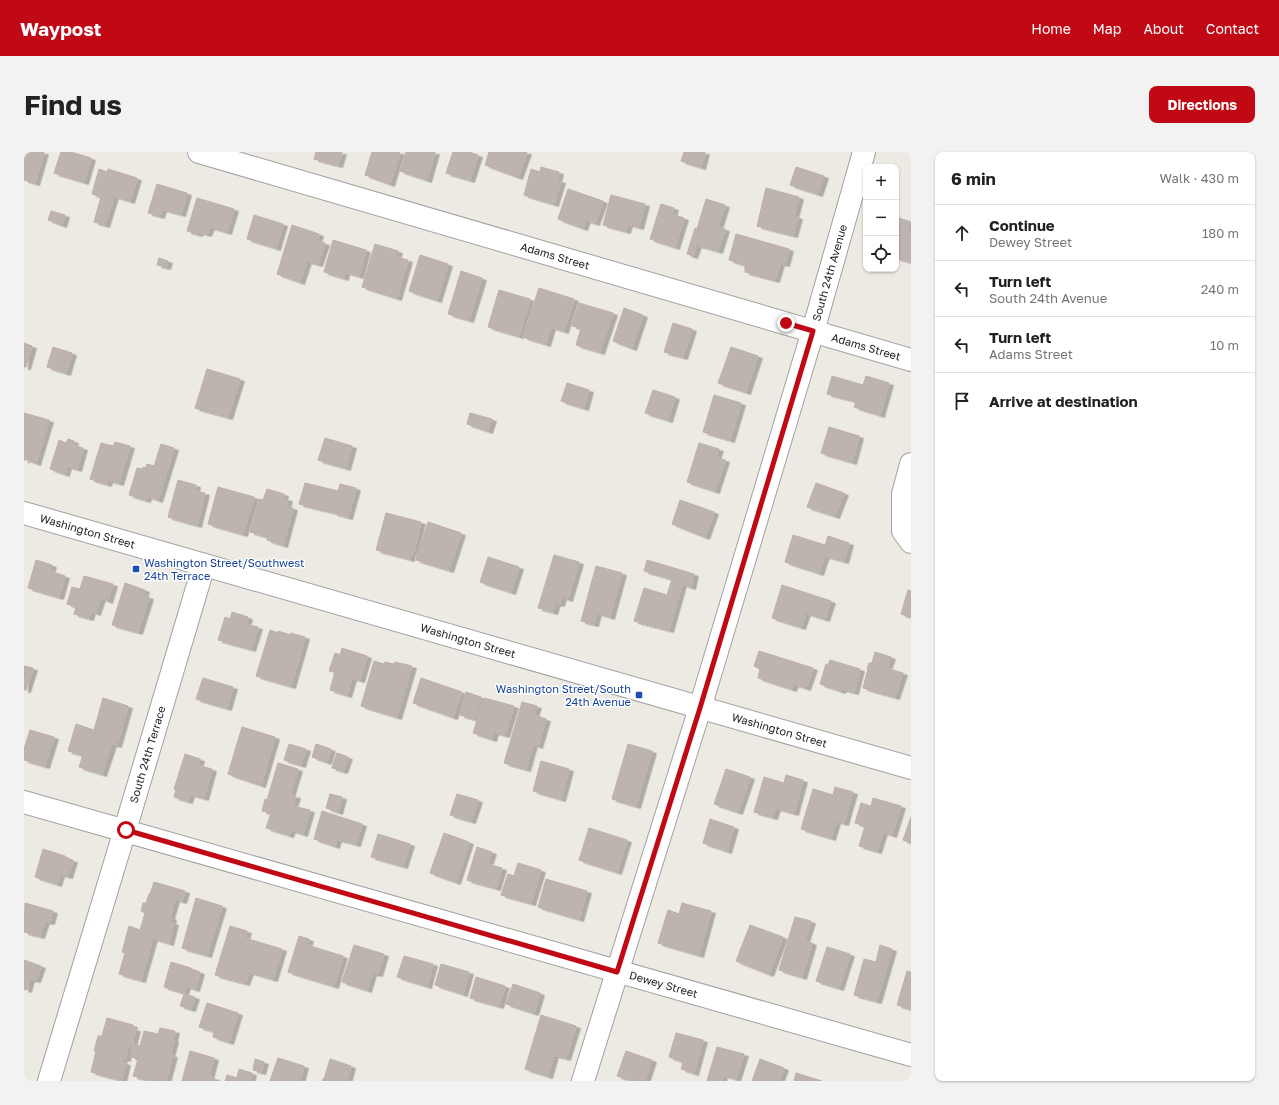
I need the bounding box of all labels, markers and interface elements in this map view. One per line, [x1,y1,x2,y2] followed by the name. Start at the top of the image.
[20,17,101,40] text: Waypost
[1031,20,1071,37] text: Home
[1093,20,1121,37] text: Map
[1143,20,1184,37] text: About
[1206,20,1259,37] text: Contact
[1149,86,1255,123] button: Directions
[24,88,122,121] text: Find us
[863,164,899,272] map controls
[863,164,899,200] button: +
[951,168,996,189] text: 6 min
[1159,170,1239,186] text: Walk · 430 m
[863,200,899,236] button: −
[989,216,1055,234] text: Continue
[951,222,973,244] icon: ahead
[809,223,849,323] street label: South 24th Avenue
[1202,225,1239,241] text: 180 m
[989,234,1072,250] text: Dewey Street
[863,236,899,272] button: locate
[519,239,591,272] street label: Adams Street
[989,272,1051,290] text: Turn left
[951,278,973,300] icon: left
[1201,281,1239,297] text: 240 m
[989,290,1107,306] text: South 24th Avenue
[777,314,795,332] route end
[989,328,1051,346] text: Turn left
[830,330,902,363] street label: Adams Street
[951,334,973,356] icon: left
[1210,337,1239,353] text: 10 m
[989,346,1073,362] text: Adams Street
[951,390,973,412] icon: arrive
[989,392,1138,410] text: Arrive at destination
[38,511,137,551] street label: Washington Street
[144,556,305,582] place label: Washington Street/Southwest 24th Terrace
[131,564,141,574] marker: Washington Street/Southwest 24th Terrace
[419,620,517,660] street label: Washington Street
[496,682,631,708] place label: Washington Street/South 24th Avenue
[634,690,644,700] marker: Washington Street/South 24th Avenue
[126,704,168,804] street label: South 24th Terrace
[730,710,829,750] street label: Washington Street
[117,821,135,839] route start
[628,968,699,1000] street label: Dewey Street

